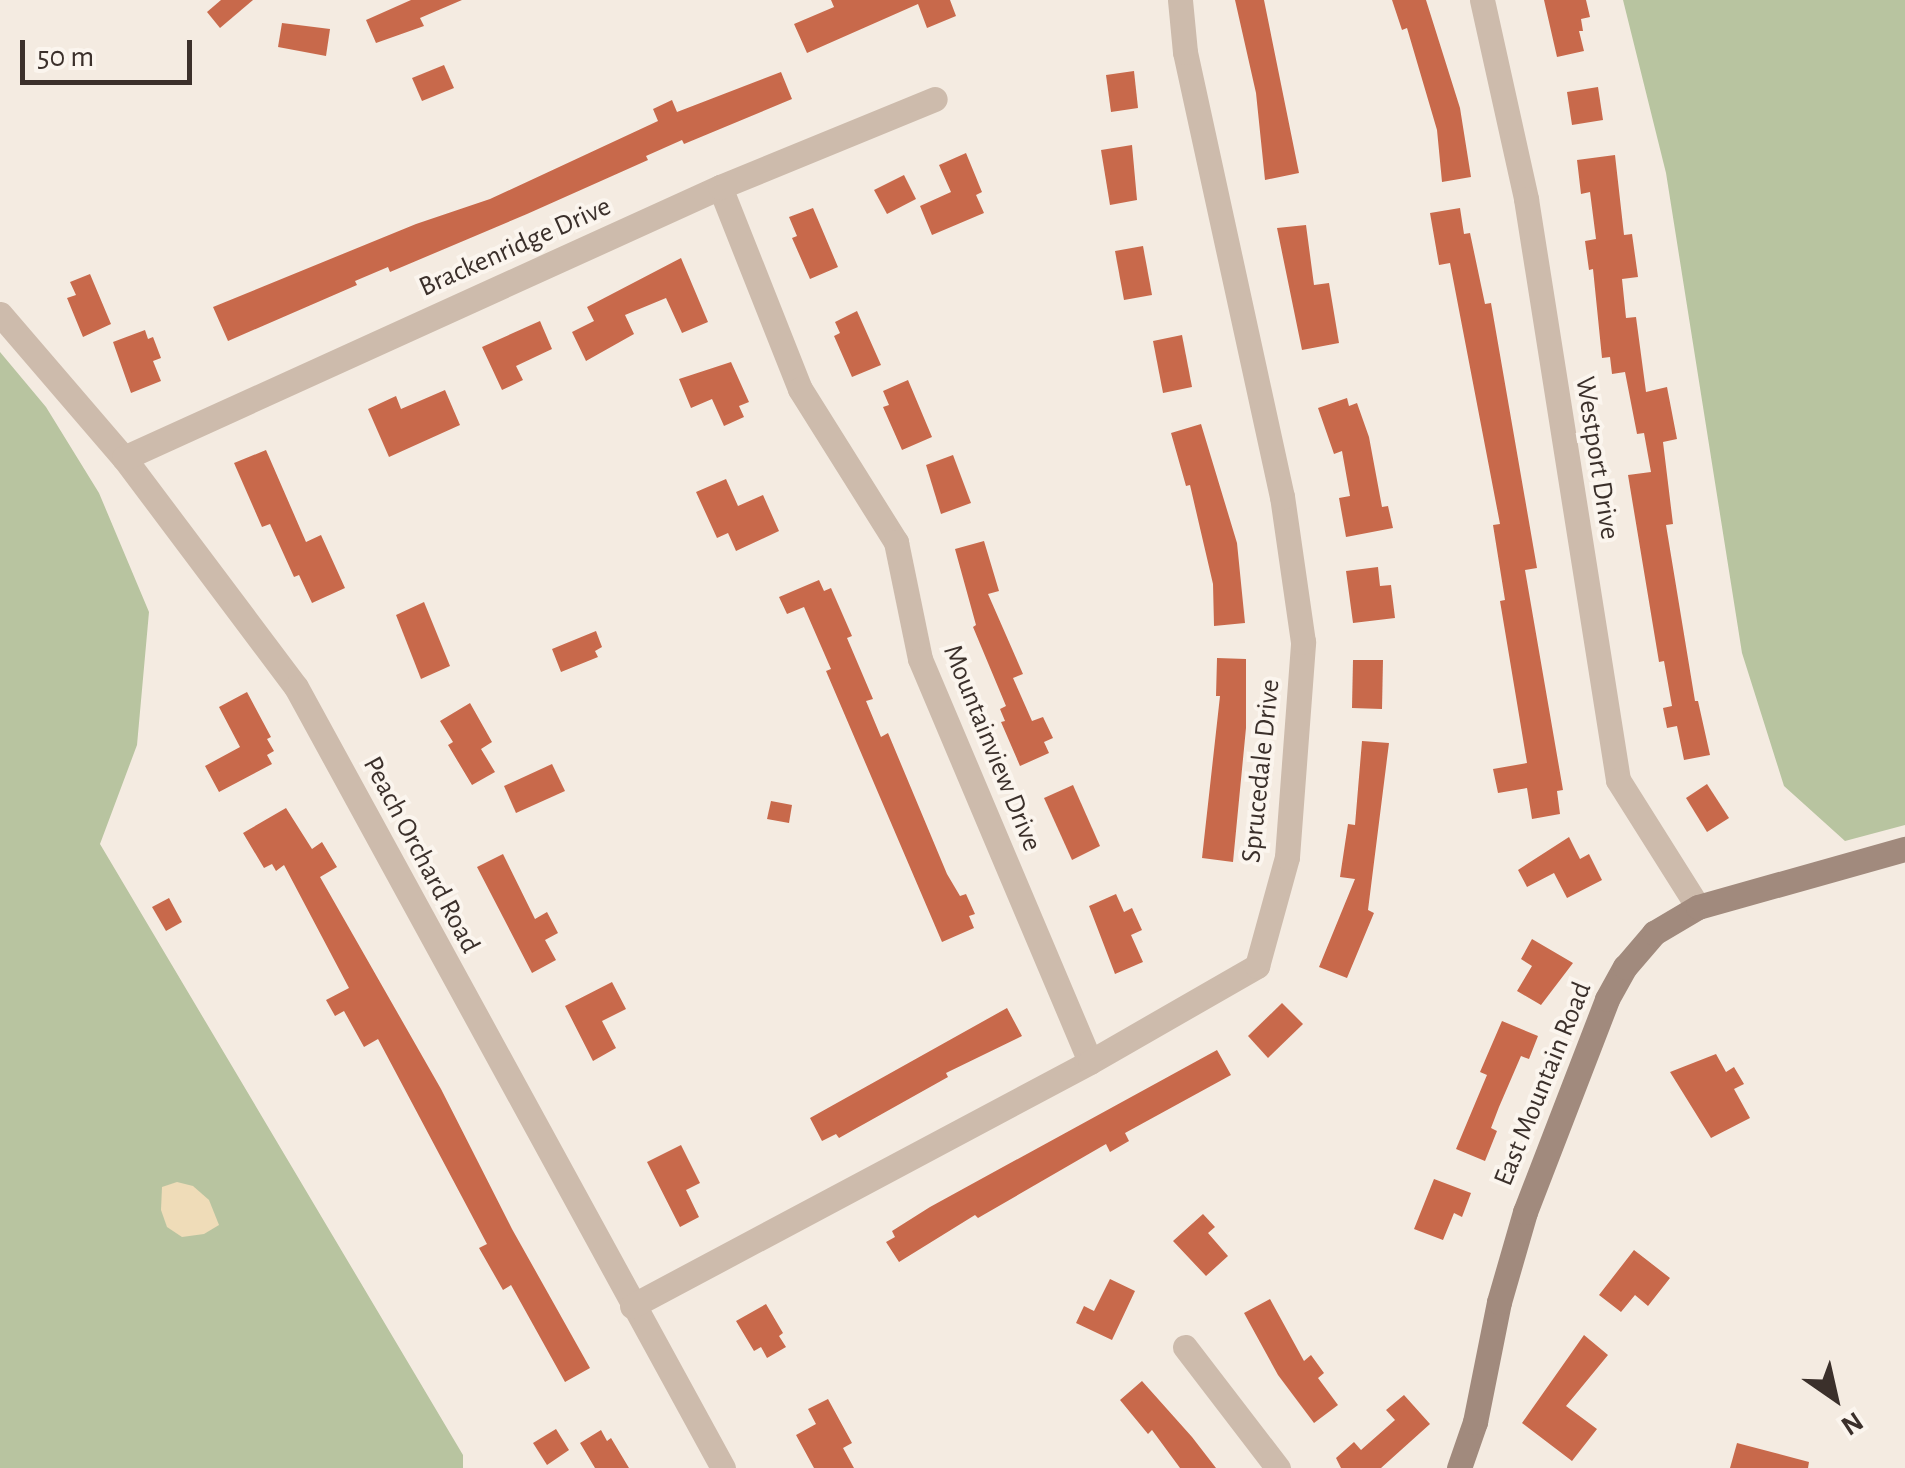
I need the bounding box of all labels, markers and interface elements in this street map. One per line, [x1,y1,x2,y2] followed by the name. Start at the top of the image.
[25,20,198,82] scale bar
[37,42,94,72] text: 50 m
[414,190,616,304] street label: Brackenridge Drive
[1568,374,1626,542] street label: Westport Drive
[935,640,1049,856] street label: Mountainview Drive
[1235,678,1287,864] street label: Sprucedale Drive
[355,751,487,959] street label: Peach Orchard Road
[1487,977,1599,1191] street label: East Mountain Road
[1785,1348,1885,1448] north arrow
[1836,1406,1868,1440] text: N

